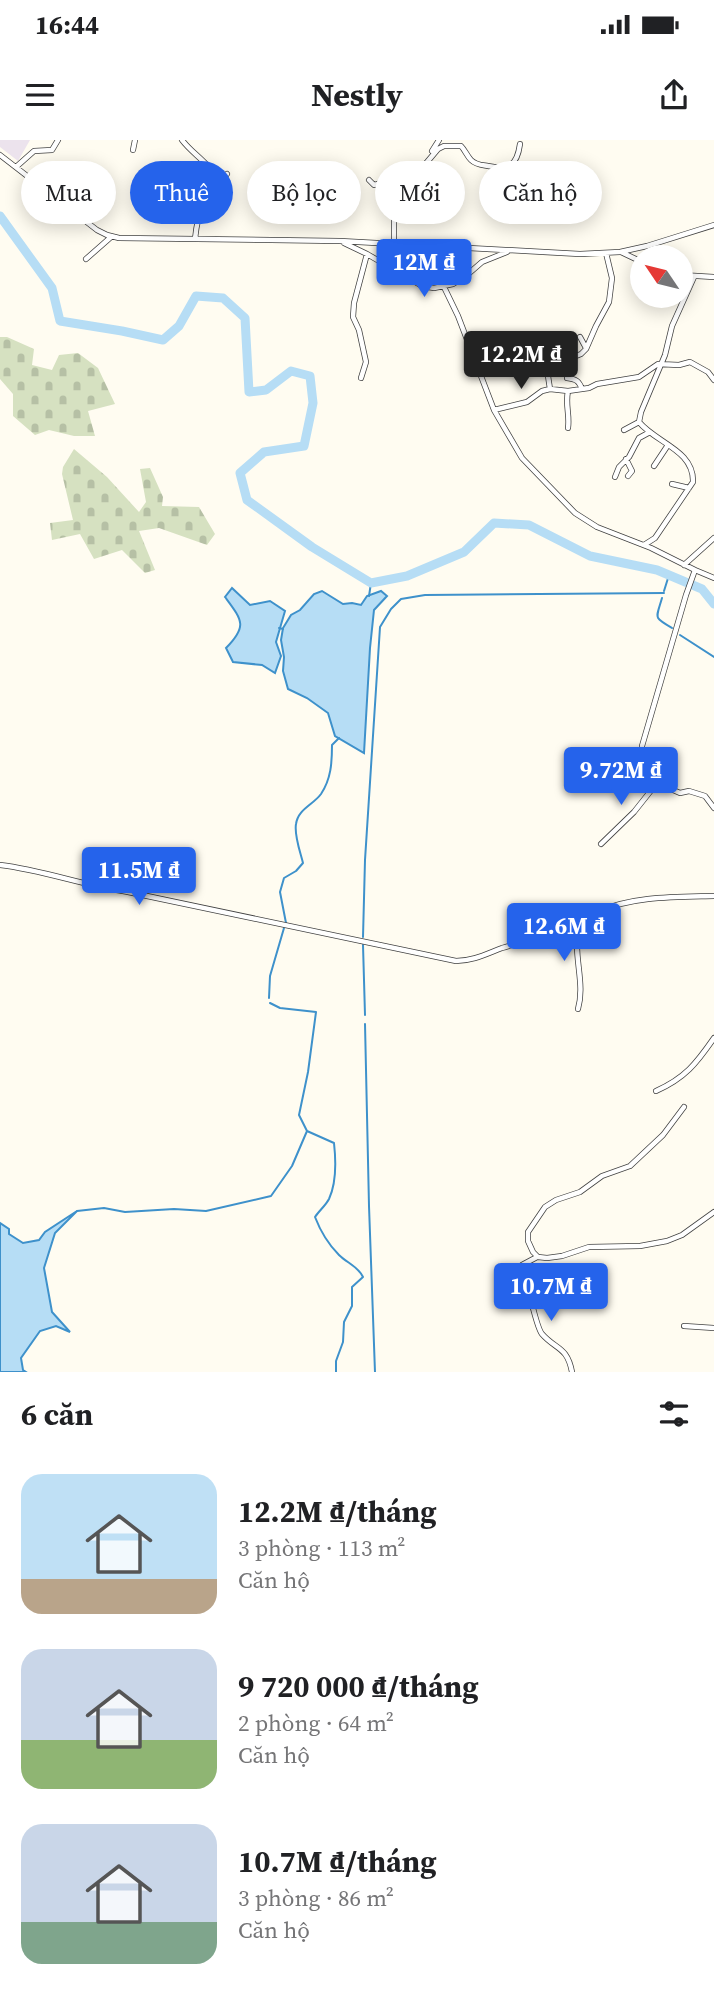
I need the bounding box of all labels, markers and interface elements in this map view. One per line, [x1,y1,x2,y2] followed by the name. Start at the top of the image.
[35,7,99,43] text: 16:44
[311,73,403,117] text: Nestly
[21,76,59,114] icon: menu
[655,76,693,114] icon: share
[21,161,116,224] chip: Mua
[130,161,233,224] chip: Thuê
[247,161,361,224] chip: Bộ lọc
[375,161,465,224] chip: Mới
[479,161,602,224] chip: Căn hộ
[375,240,473,299] pin: 12M ₫
[630,245,693,308] north arrow
[630,245,693,308] map controls
[393,246,455,278] text: 12M ₫
[456,331,586,391] pin: 12.2M ₫
[480,338,562,370] text: 12.2M ₫
[556,748,686,807] pin: 9.72M ₫
[580,754,662,786] text: 9.72M ₫
[74,848,204,907] pin: 11.5M ₫
[98,854,180,886] text: 11.5M ₫
[499,904,629,963] pin: 12.6M ₫
[523,910,605,942] text: 12.6M ₫
[486,1264,616,1323] pin: 10.7M ₫
[510,1270,592,1302] text: 10.7M ₫
[21,1394,93,1435] text: 6 căn
[655,1395,693,1433] icon: filters
[238,1491,437,1532] text: 12.2M ₫/tháng
[77,1502,161,1586] icon: home
[238,1532,405,1564] text: 3 phòng · 113 m²
[238,1564,310,1596] text: Căn hộ
[238,1666,479,1707] text: 9 720 000 ₫/tháng
[77,1677,161,1761] icon: home
[238,1707,394,1739] text: 2 phòng · 64 m²
[238,1739,310,1771] text: Căn hộ
[238,1841,437,1882] text: 10.7M ₫/tháng
[77,1852,161,1936] icon: home
[238,1882,394,1914] text: 3 phòng · 86 m²
[238,1914,310,1946] text: Căn hộ

